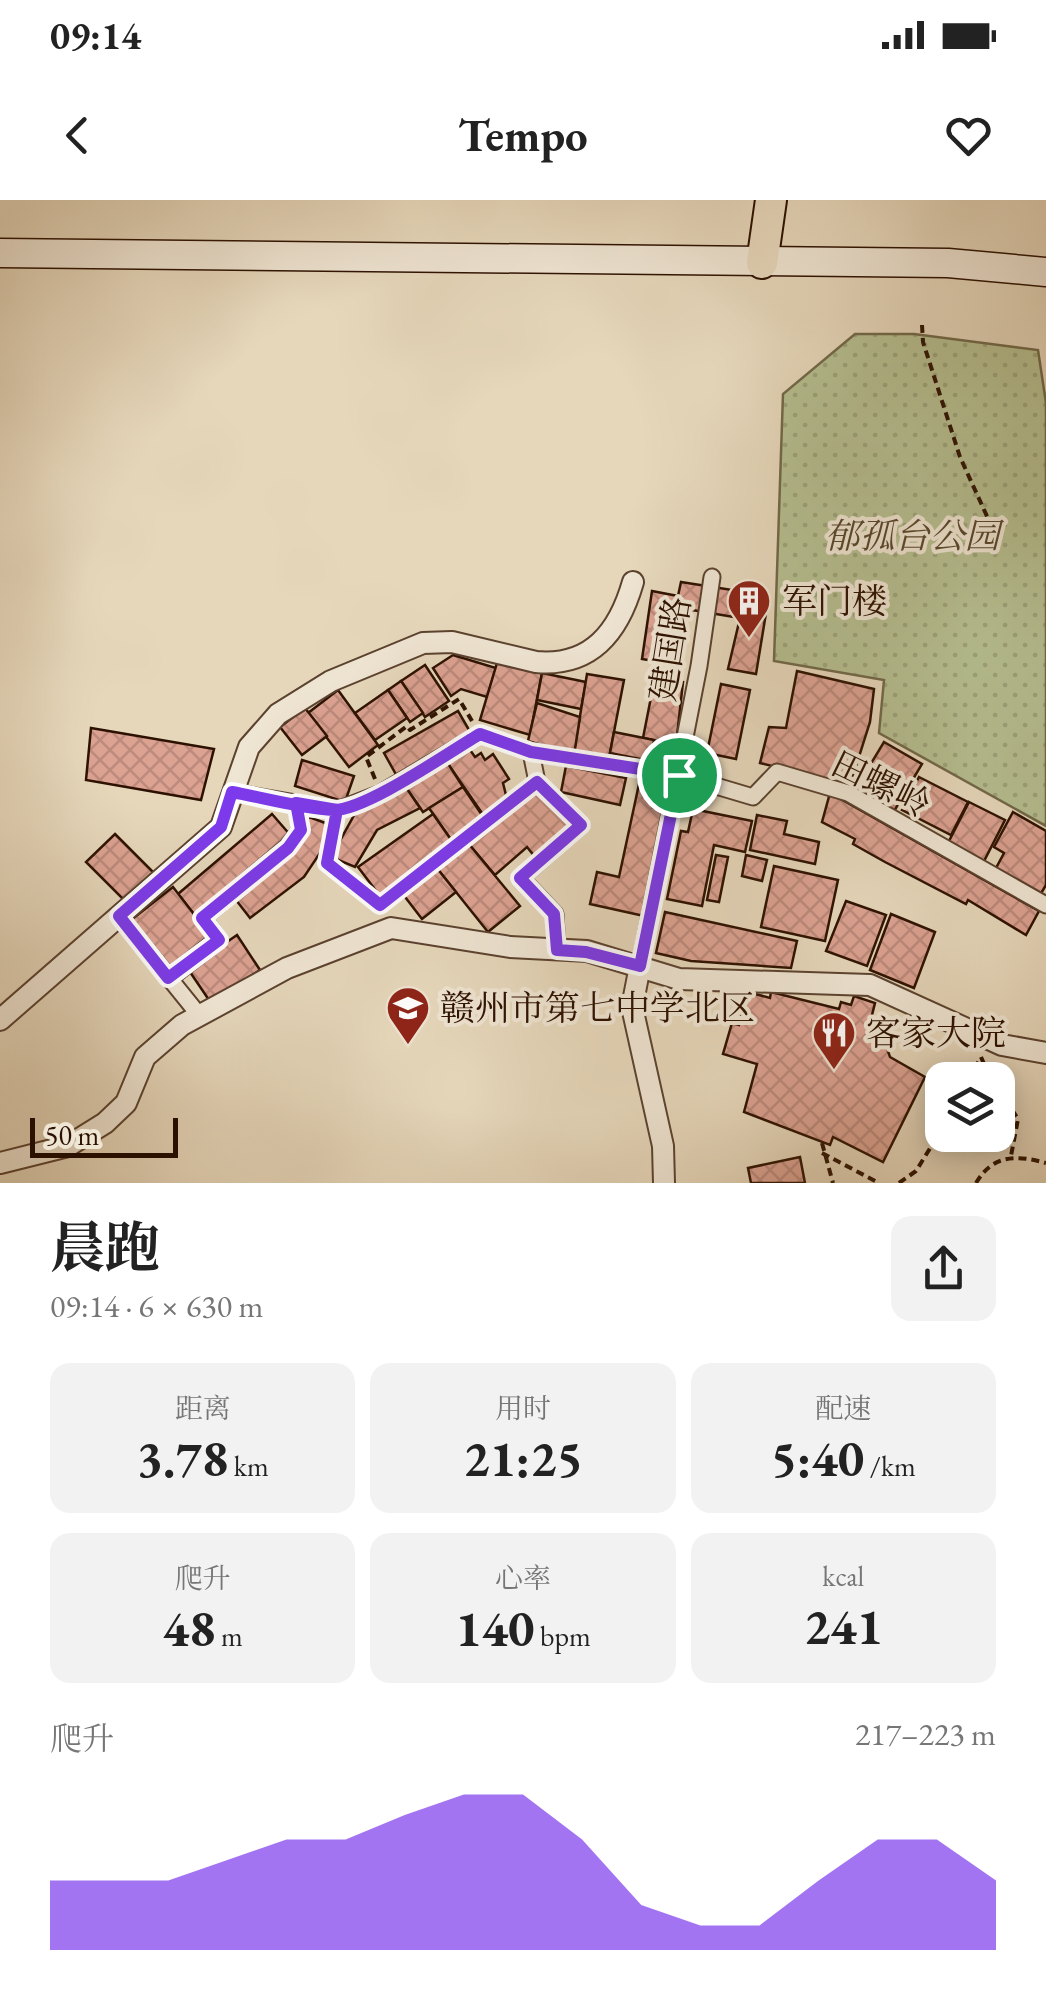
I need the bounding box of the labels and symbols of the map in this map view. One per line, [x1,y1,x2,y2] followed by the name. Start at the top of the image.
[824,513,1004,558] park label: 郁孤台公园
[726,578,772,639] building icon: 军门楼
[782,578,887,623] place label: 军门楼
[639,594,700,704] street label: 建国路
[637,733,722,818] pin
[824,740,938,827] street label: 田螺岭
[385,985,431,1046] school or university icon: 赣州市第七中学北区
[440,985,755,1030] place label: 赣州市第七中学北区
[811,1010,857,1071] restaurant icon: 客家大院
[866,1010,1006,1055] place label: 客家大院
[30,1113,178,1158] scale bar

